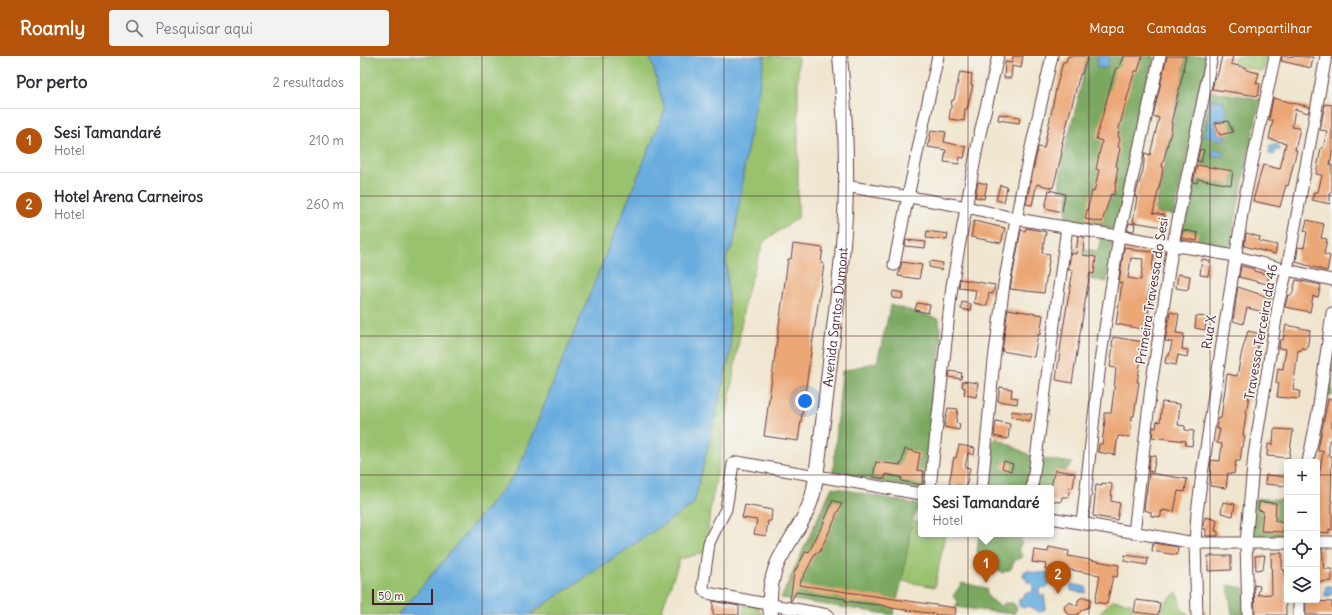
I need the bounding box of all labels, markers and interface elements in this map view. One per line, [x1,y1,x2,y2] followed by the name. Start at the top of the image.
[109,10,389,46] search box
[20,16,85,40] text: Roamly
[123,17,145,39] icon: search
[155,19,253,38] text: Pesquisar aqui
[1089,19,1124,37] text: Mapa
[1146,19,1206,37] text: Camadas
[1228,19,1312,37] text: Compartilhar
[16,71,87,93] text: Por perto
[273,74,344,91] text: 2 resultados
[54,123,161,142] text: Sesi Tamandaré
[26,132,32,149] text: 1
[309,132,344,149] text: 210 m
[54,142,85,159] text: Hotel
[54,187,203,206] text: Hotel Arena Carneiros
[25,196,33,213] text: 2
[306,196,344,213] text: 260 m
[54,206,85,223] text: Hotel
[1132,216,1172,366] street label: Primeira Travessa do Sesi
[819,246,851,388] street label: Avenida Santos Dumont
[1241,263,1281,401] street label: Travessa Terceira da 46
[1198,314,1220,350] street label: Rua X
[795,391,815,411] your location
[1284,459,1320,603] map controls
[1284,459,1320,495] button: +
[918,485,1054,537] popup
[932,493,1040,512] text: Sesi Tamandaré
[1284,495,1320,531] button: −
[932,512,963,529] text: Hotel
[1284,531,1320,567] button: locate
[973,550,999,583] pin: 1
[1045,561,1071,594] pin: 2
[1284,567,1320,603] button: layers
[372,587,433,606] scale bar
[378,589,404,603] text: 50 m

